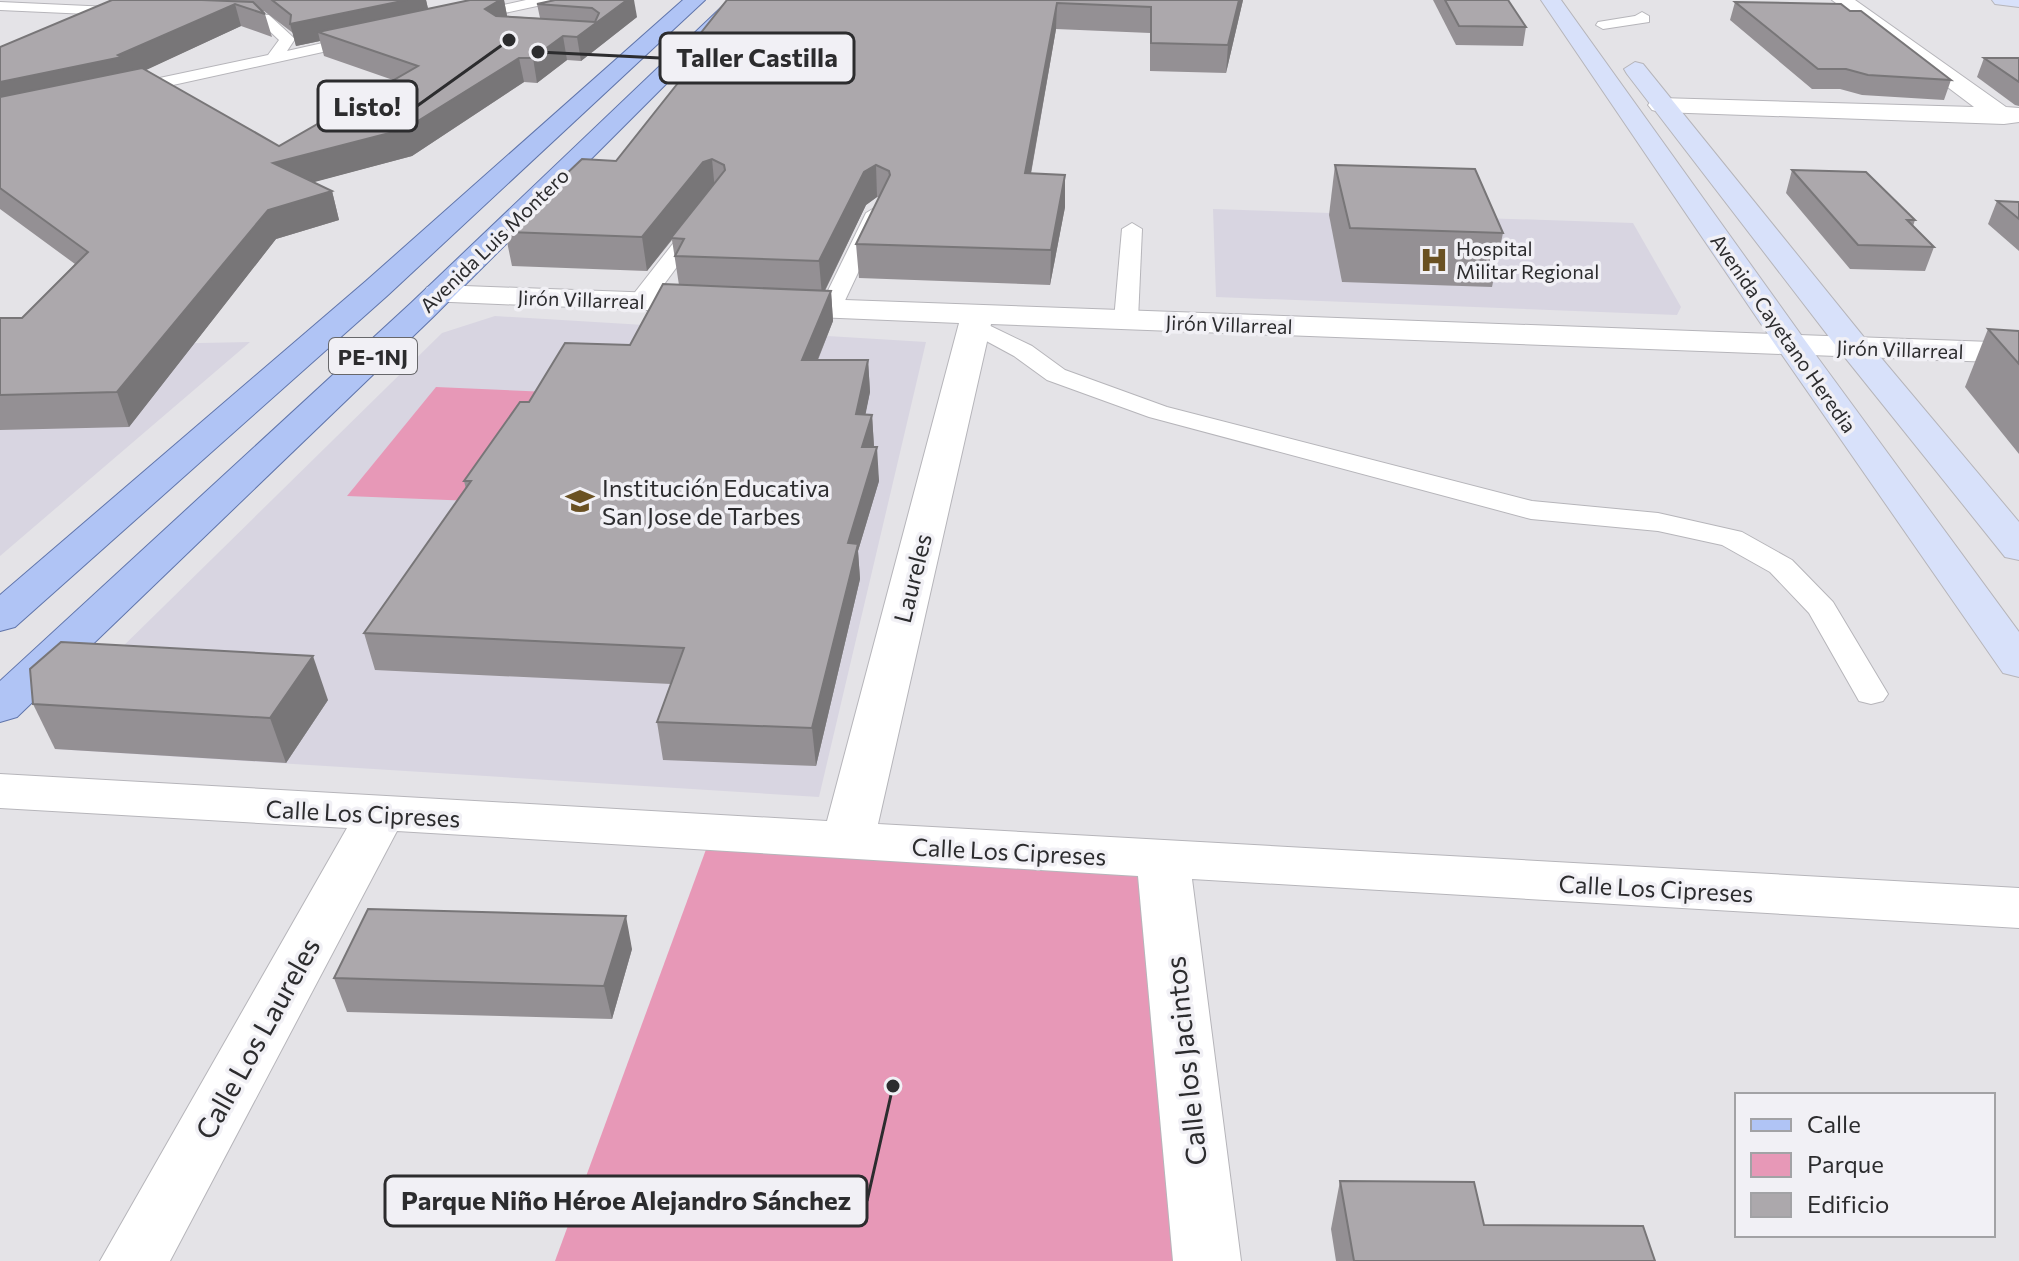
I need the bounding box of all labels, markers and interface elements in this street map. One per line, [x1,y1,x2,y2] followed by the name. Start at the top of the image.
[660,33,854,83] callout: Taller Castilla
[676,41,838,72] text: Taller Castilla
[318,81,417,131] callout: Listo!
[333,90,401,121] text: Listo!
[415,163,573,317] street label: Avenida Luis Montero
[1706,229,1862,437] street label: Avenida Cayetano Heredia
[1456,236,1599,283] place label: Hospital Militar Regional
[1419,245,1449,275] hospital icon: Hospital Militar Regional
[517,285,645,313] street label: Jirón Villarreal
[1165,310,1293,338] street label: Jirón Villarreal
[1836,335,1964,363] street label: Jirón Villarreal
[329,338,417,374] road number: PE-1NJ
[602,473,830,530] place label: Institución Educativa San Jose de Tarbes
[565,486,595,516] school or university icon: Institución Educativa San Jose de Tarbes
[887,530,937,626] street label: Laureles
[265,793,461,833] street label: Calle Los Cipreses
[911,831,1107,871] street label: Calle Los Cipreses
[1558,868,1754,908] street label: Calle Los Cipreses
[188,931,326,1145] street label: Calle Los Laureles
[1157,955,1213,1167] street label: Calle los Jacintos
[1735,1093,1995,1237] legend
[1807,1109,1861,1138] text: Calle
[1807,1149,1884,1178] text: Parque
[385,1176,867,1226] callout: Parque Niño Héroe Alejandro Sánchez
[401,1184,851,1215] text: Parque Niño Héroe Alejandro Sánchez
[1807,1189,1889,1218] text: Edificio

